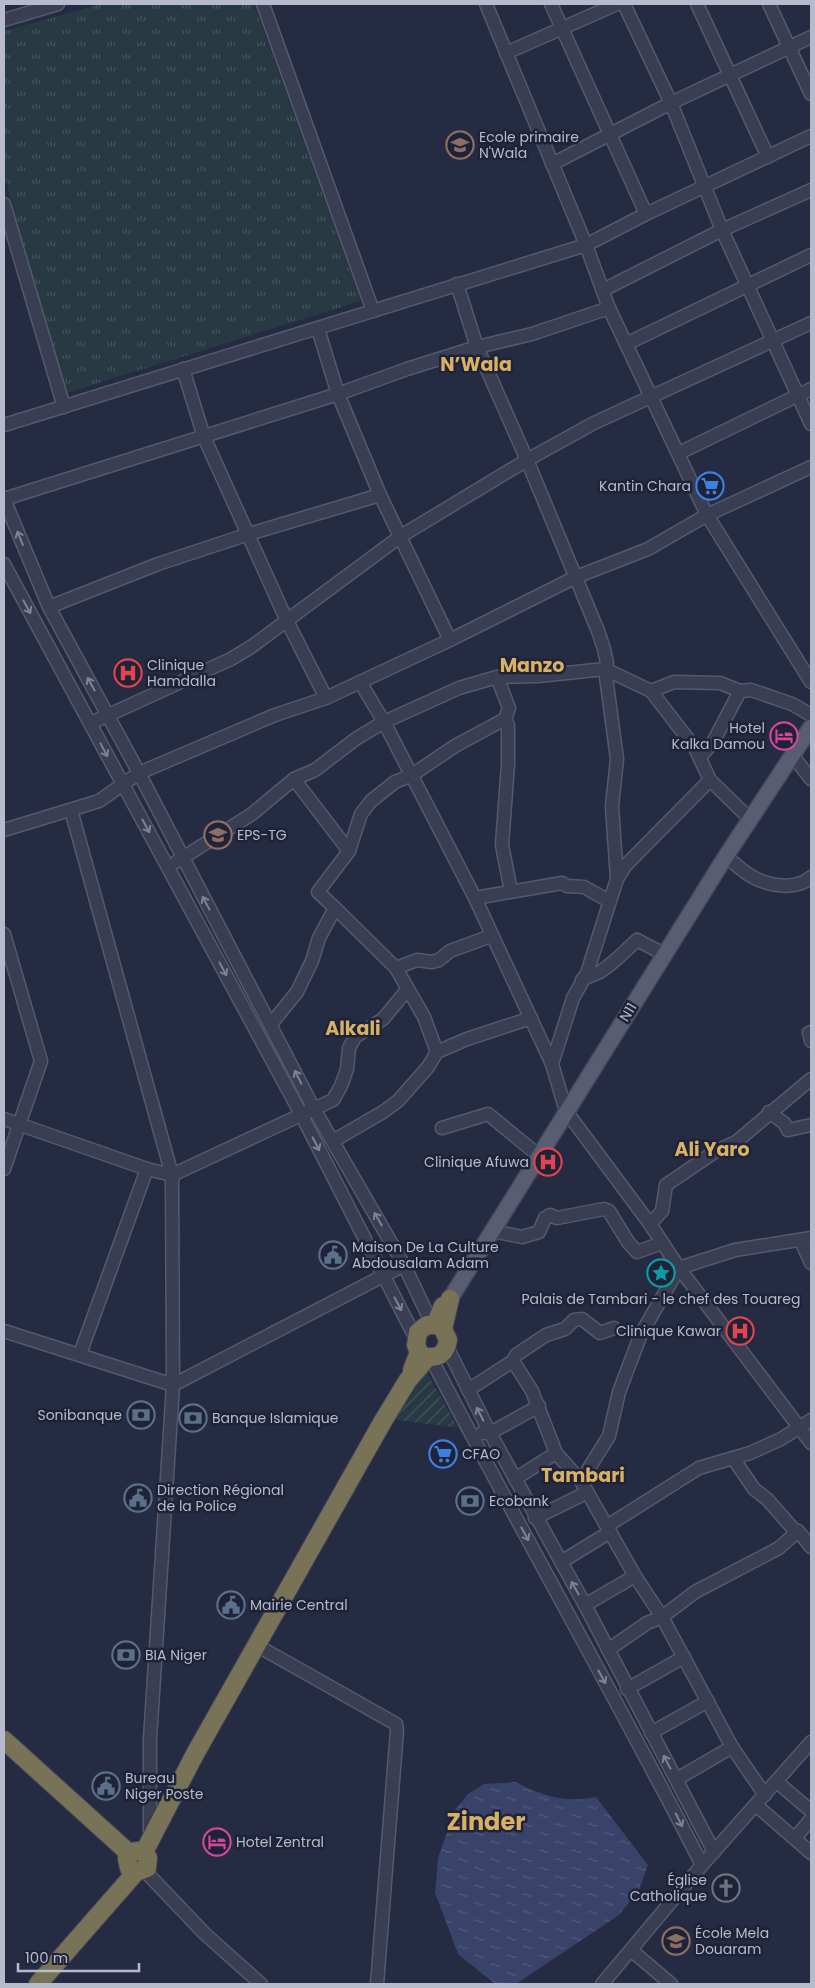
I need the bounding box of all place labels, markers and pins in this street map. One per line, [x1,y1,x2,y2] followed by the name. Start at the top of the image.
[479,127,579,163] place label: Ecole primaire N'Wala
[445,130,475,160] school or university icon: Ecole primaire N'Wala
[695,471,725,501] supermarket icon: Kantin Chara
[599,476,691,496] place label: Kantin Chara
[147,655,216,691] place label: Clinique Hamdalla
[113,658,143,688] hospital icon: Clinique Hamdalla
[672,718,765,754] place label: Hotel Kalka Damou
[769,721,799,751] hotel icon: Hotel Kalka Damou
[203,820,233,850] school or university icon: EPS-TG
[237,825,287,845] place label: EPS-TG
[533,1147,563,1177] hospital icon: Clinique Afuwa
[424,1152,529,1172] place label: Clinique Afuwa
[352,1237,499,1273] place label: Maison De La Culture Abdousalam Adam
[318,1240,348,1270] public building icon: Maison De La Culture Abdousalam Adam
[646,1258,676,1288] place icon: Palais de Tambari - le chef des Touareg
[522,1289,800,1309] place label: Palais de Tambari - le chef des Touareg
[725,1316,755,1346] hospital icon: Clinique Kawar
[616,1321,721,1341] place label: Clinique Kawar
[126,1400,156,1430] bank icon: Sonibanque
[178,1403,208,1433] bank icon: Banque Islamique
[37,1405,122,1425] place label: Sonibanque
[212,1408,339,1428] place label: Banque Islamique
[428,1439,458,1469] supermarket icon: CFAO
[462,1444,500,1464] place label: CFAO
[157,1480,284,1516] place label: Direction Régional de la Police
[123,1483,153,1513] public building icon: Direction Régional de la Police
[455,1486,485,1516] bank icon: Ecobank
[489,1491,550,1511] place label: Ecobank
[216,1590,246,1620] public building icon: Mairie Central
[250,1595,348,1615] place label: Mairie Central
[111,1640,141,1670] bank icon: BIA Niger
[145,1645,207,1665] place label: BIA Niger
[125,1768,204,1804] place label: Bureau Niger Poste
[91,1771,121,1801] public building icon: Bureau Niger Poste
[202,1827,232,1857] hotel icon: Hotel Zentral
[236,1832,324,1852] place label: Hotel Zentral
[630,1870,707,1906] place label: Église Catholique
[711,1873,741,1903] church icon: Église Catholique
[695,1923,769,1959] place label: École Mela Douaram
[661,1926,691,1956] school or university icon: École Mela Douaram

